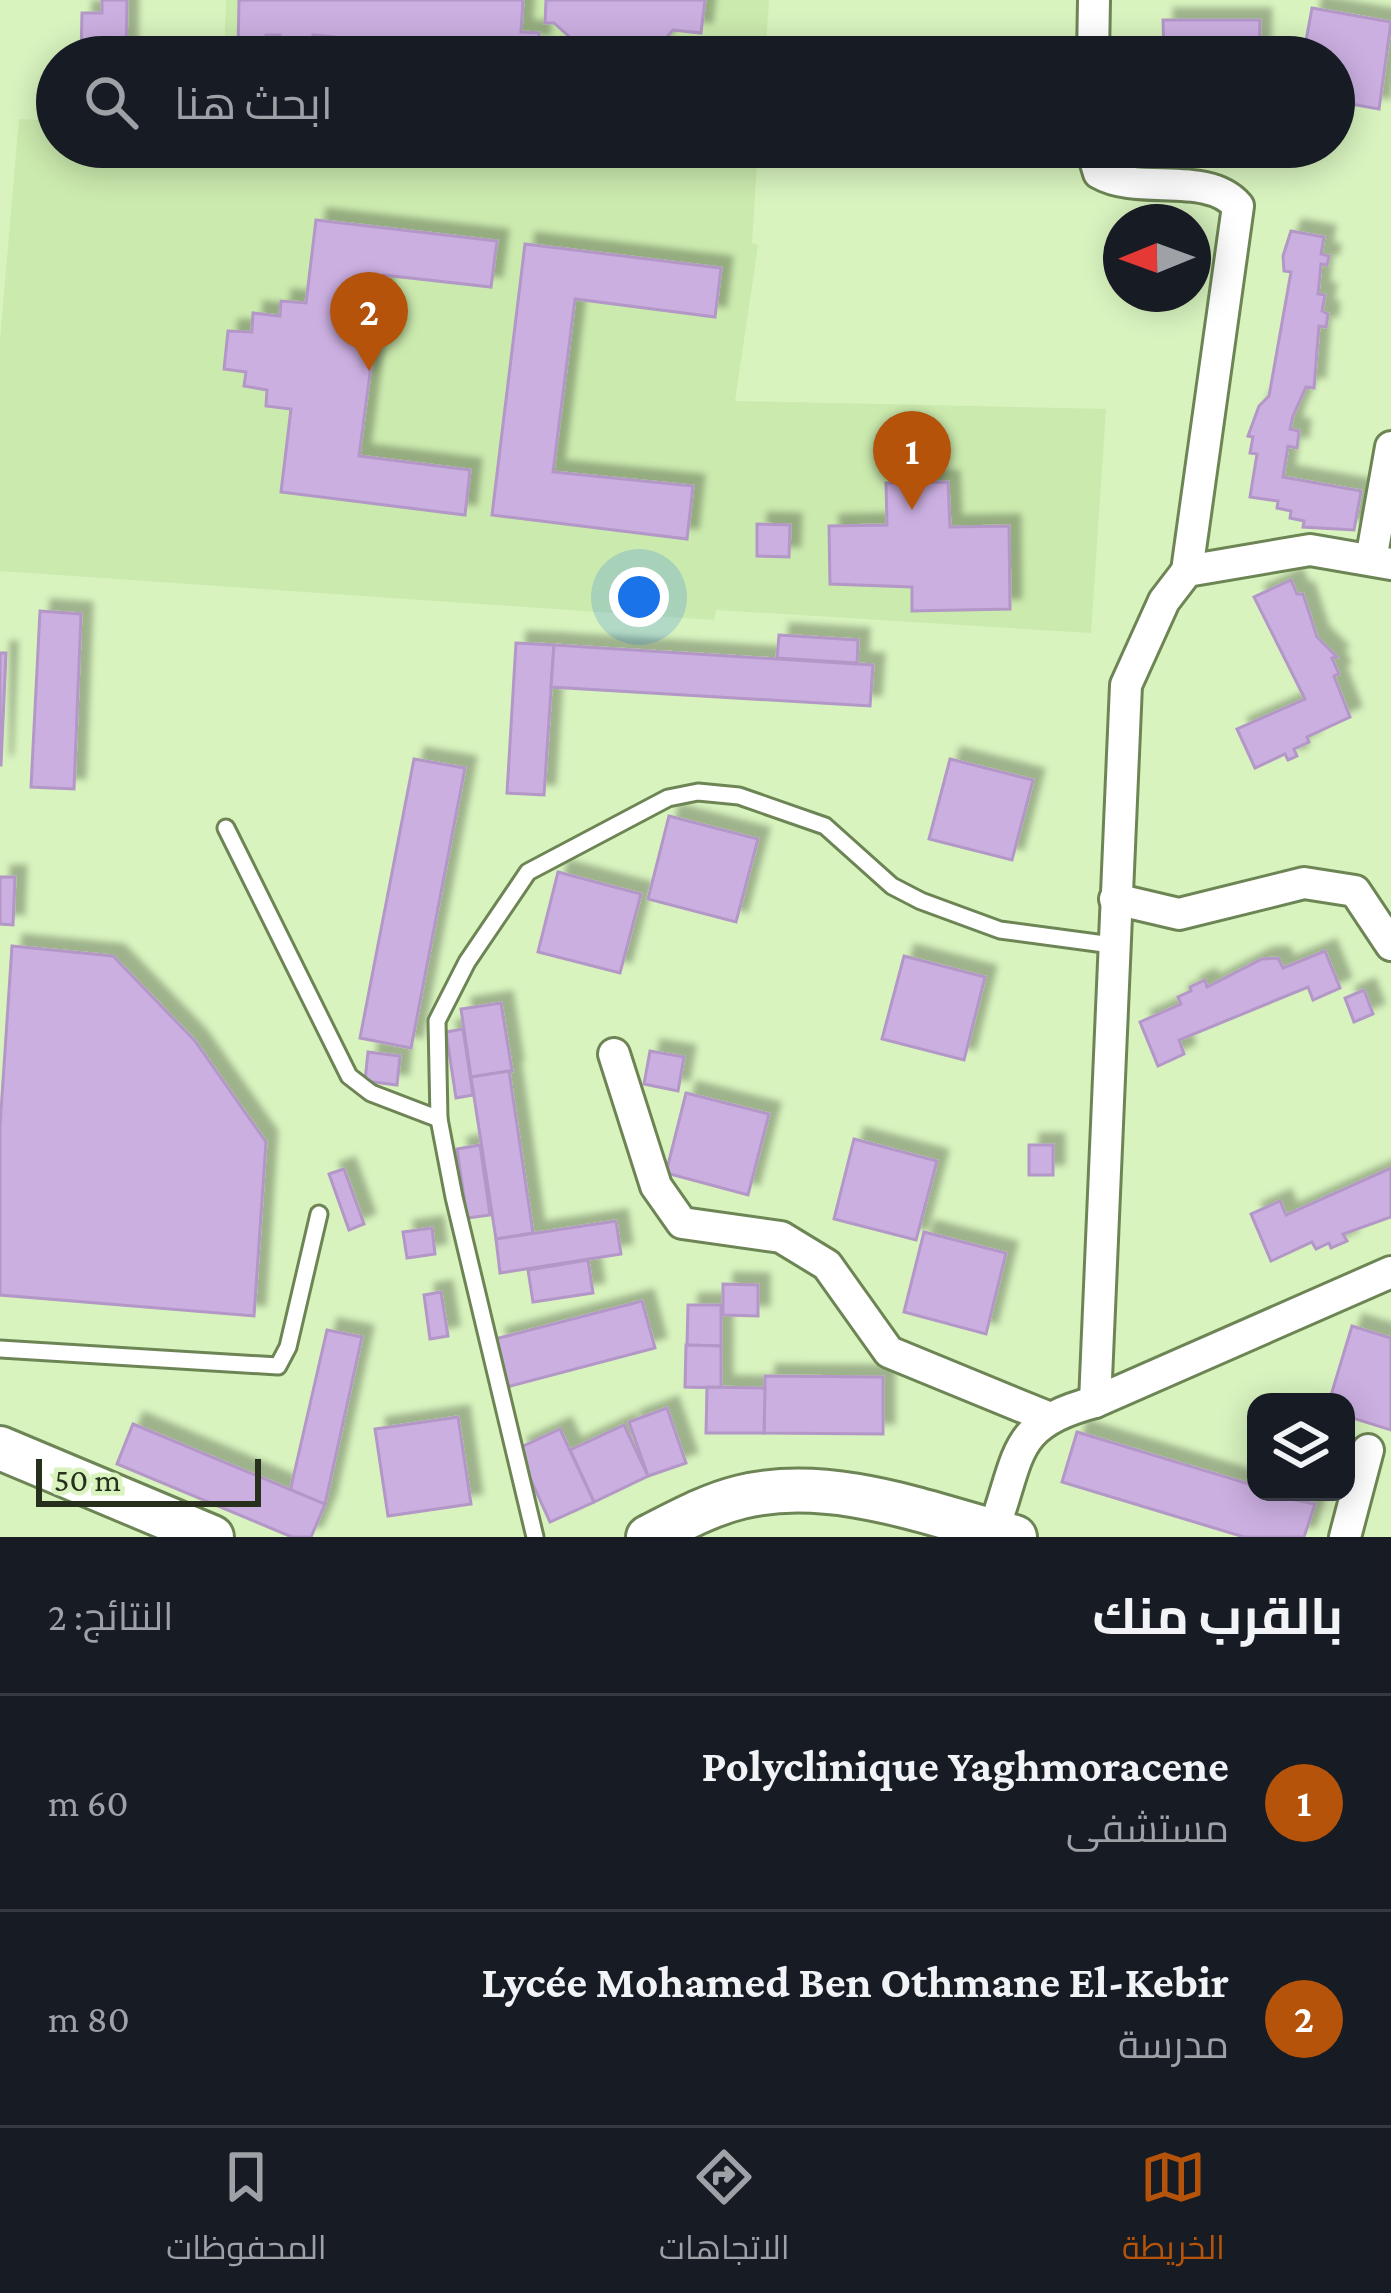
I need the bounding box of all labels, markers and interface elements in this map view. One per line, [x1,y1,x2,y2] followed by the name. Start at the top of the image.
[36,36,1355,168] search box
[78,69,144,135] icon: search
[174,79,333,129] text: ابحث هنا
[1103,204,1211,312] north arrow
[330,272,408,371] pin: 2
[873,411,951,510] pin: 1
[609,567,669,627] your location
[1247,1393,1355,1501] map controls
[1247,1393,1355,1501] button: layers
[36,1453,261,1506] scale bar
[54,1461,121,1498] text: 50 m
[1093,1588,1343,1645] text: بالقرب منك
[48,1595,173,1638] text: النتائج: 2
[702,1741,1229,1791] text: Polyclinique Yaghmoracene
[48,1781,129,1824] text: 60 m
[1297,1781,1311,1824] text: 1
[1066,1807,1229,1850] text: مستشفى
[481,1957,1229,2007] text: Lycée Mohamed Ben Othmane El-Kebir
[48,1997,130,2040] text: 80 m
[1294,1997,1314,2040] text: 2
[1118,2023,1229,2066] text: مدرسة
[166,2144,327,2278] tab: المحفوظات
[659,2144,790,2278] tab: الاتجاهات
[1122,2144,1225,2278] tab: الخريطة

